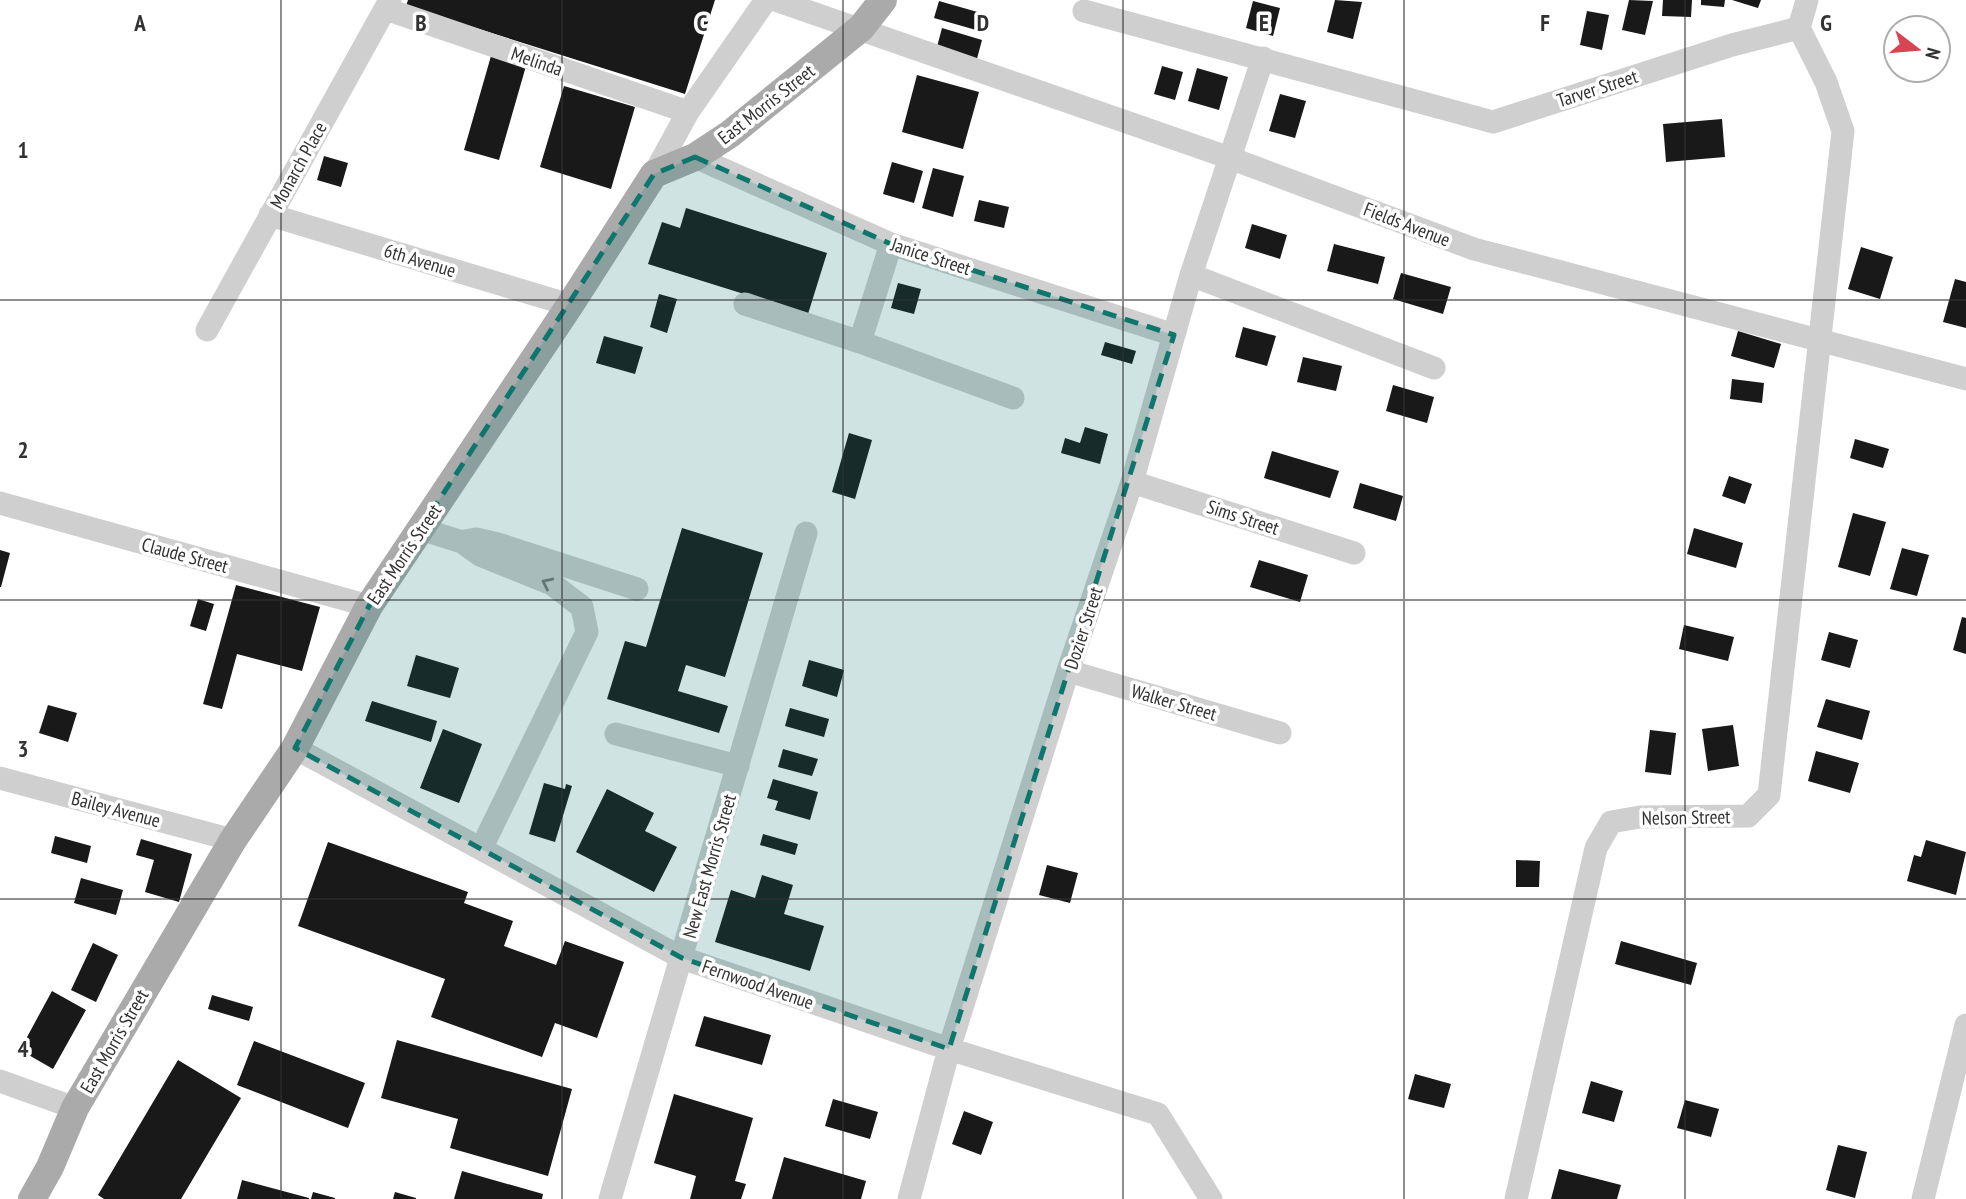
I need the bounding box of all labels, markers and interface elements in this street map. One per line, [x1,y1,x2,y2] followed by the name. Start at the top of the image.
[133,8,146,37] text: A
[415,8,427,37] text: B
[697,8,708,37] text: C
[977,8,989,37] text: D
[1259,8,1269,37] text: E
[1540,8,1550,37] text: F
[1820,8,1832,37] text: G
[1882,14,1952,84] north arrow
[508,41,566,81] street label: Melinda
[1920,45,1946,62] text: N
[713,58,820,149] street label: East Morris Street
[1554,63,1641,112] street label: Tarver Street
[264,117,332,213] street label: Monarch Place
[18,135,29,164] text: 1
[1360,197,1454,251] street label: Fields Avenue
[887,232,975,280] street label: Janice Street
[381,238,459,282] street label: 6th Avenue
[18,435,29,464] text: 2
[1204,494,1283,540] street label: Sims Street
[362,499,447,609] street label: East Morris Street
[139,532,232,578] street label: Claude Street
[541,578,554,591] one-way arrow
[1058,583,1108,672] street label: Dozier Street
[1129,678,1220,726] street label: Walker Street
[18,734,29,763] text: 3
[69,786,163,832] street label: Bailey Avenue
[677,790,741,941] street label: New East Morris Street
[1641,804,1731,830] street label: Nelson Street
[699,954,817,1014] street label: Fernwood Avenue
[75,984,154,1097] street label: East Morris Street
[18,1034,29,1063] text: 4

